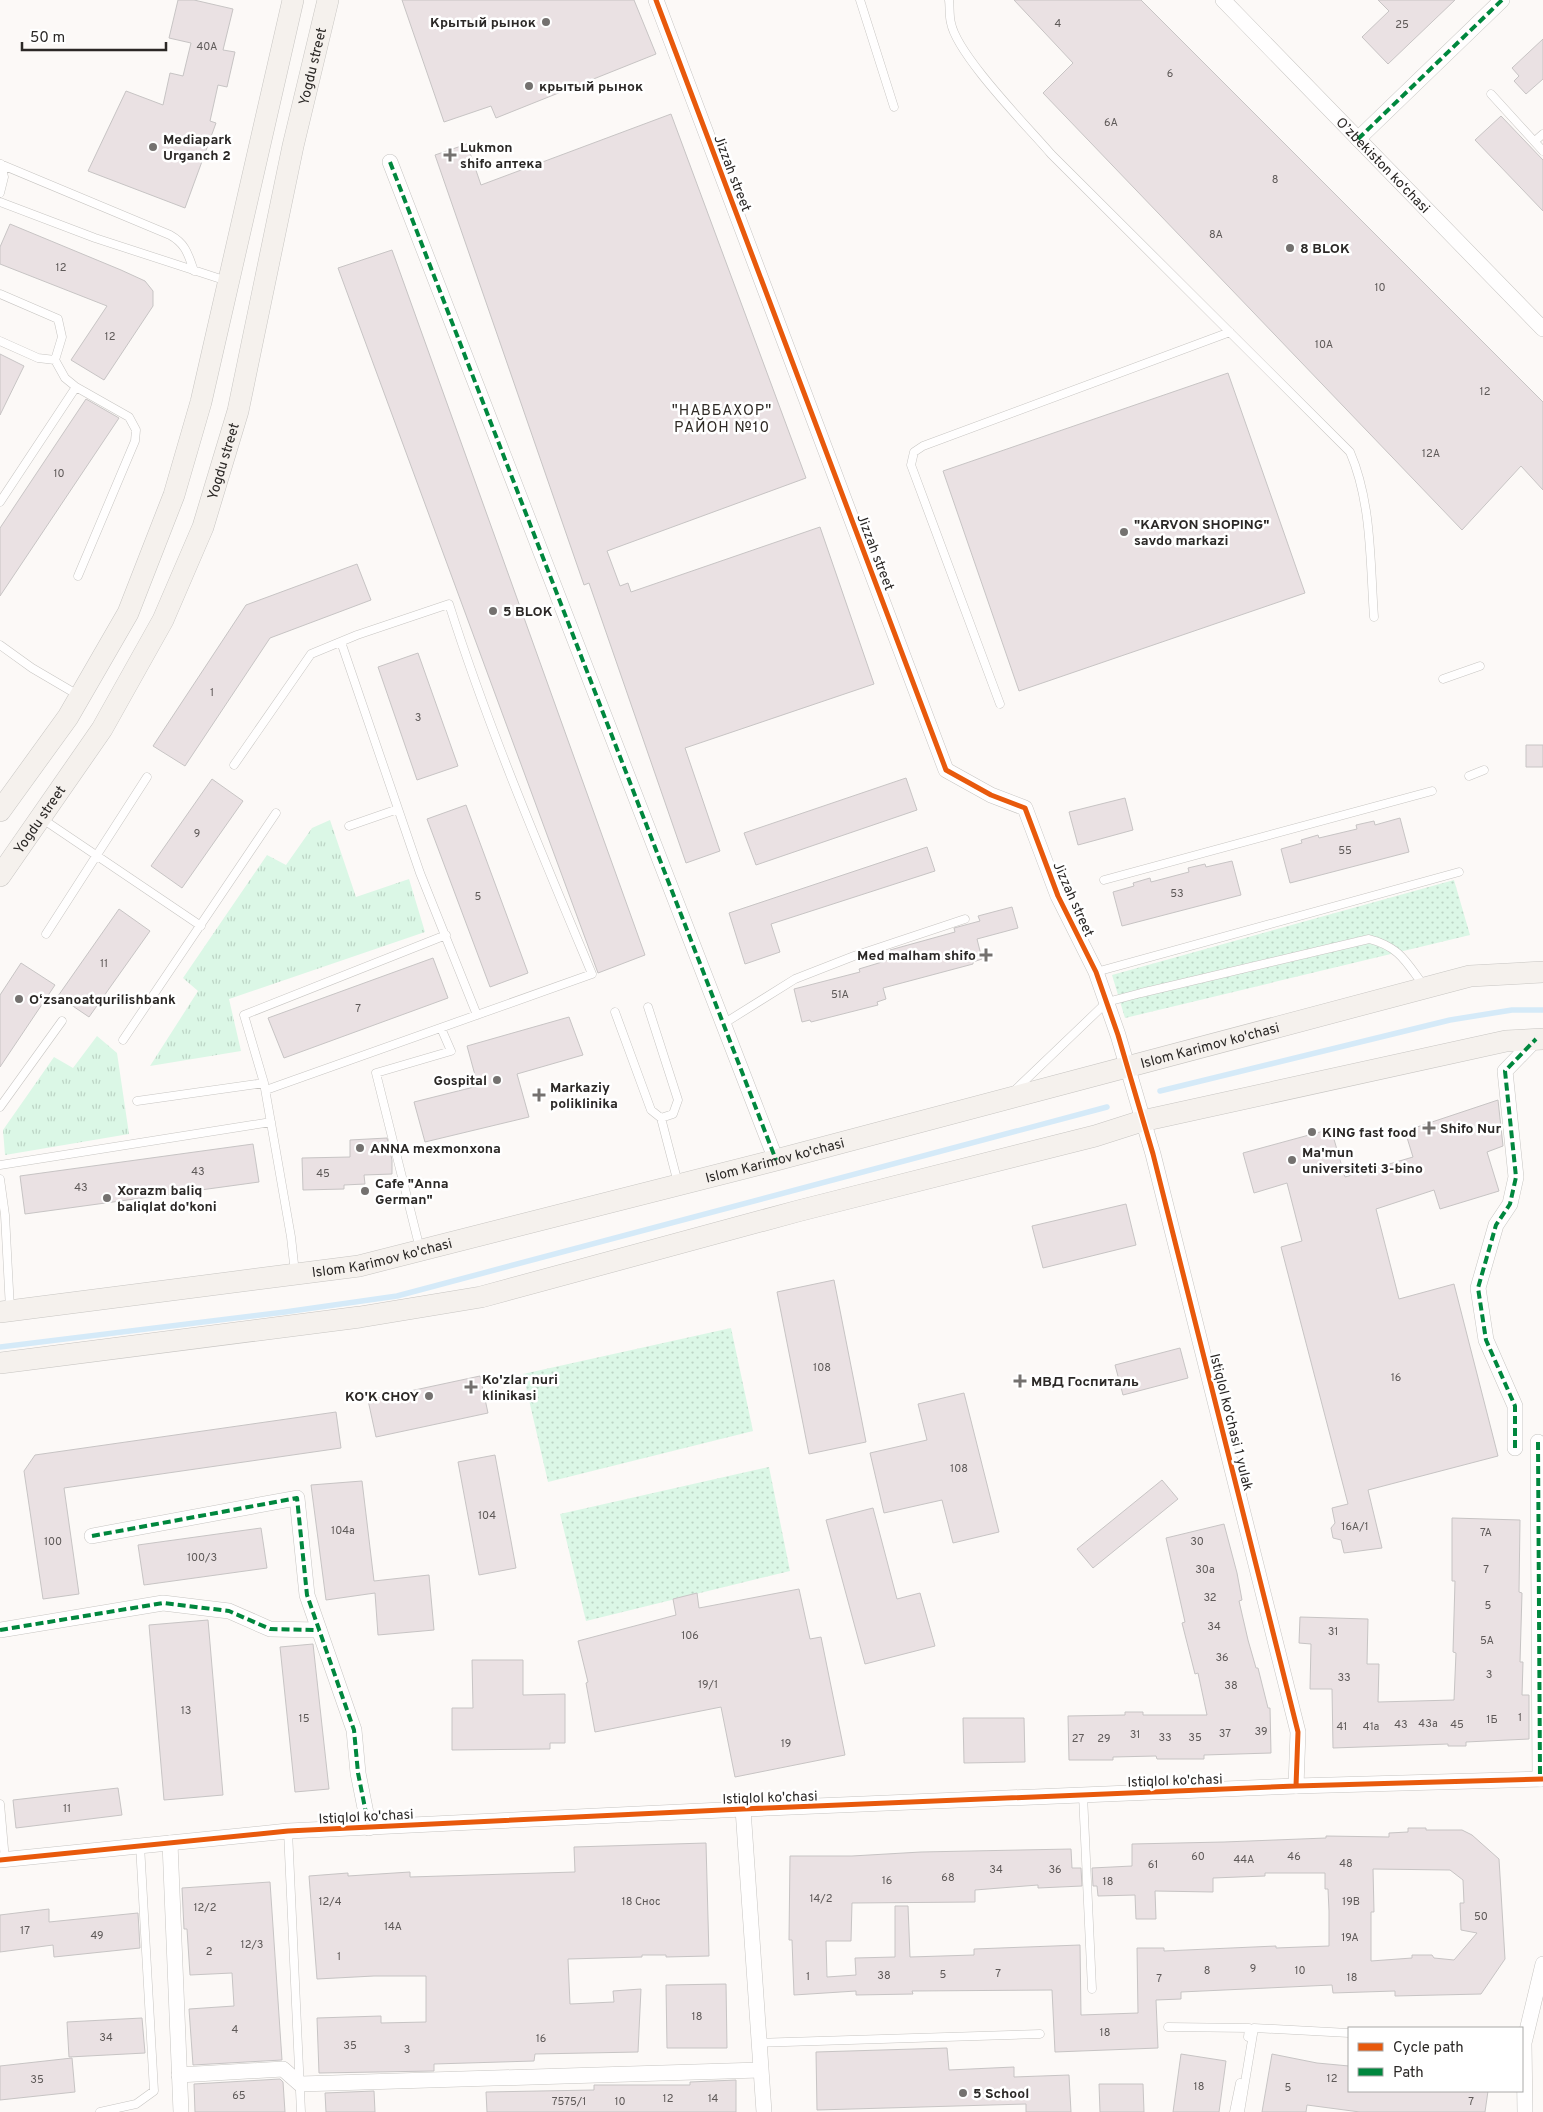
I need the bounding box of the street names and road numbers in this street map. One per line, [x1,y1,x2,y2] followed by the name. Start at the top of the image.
[296,26,331,107] street label: Yogdu street
[1332,114,1433,218] street label: O’zbekiston ko‘chasi
[709,133,754,214] street label: Jizzah street
[205,421,244,502] street label: Yogdu street
[852,512,897,593] street label: Jizzah street
[11,783,70,858] street label: Yogdu street
[1048,859,1097,940] street label: Jizzah street
[1139,1020,1281,1073] street label: Islom Karimov ko'chasi
[704,1135,847,1188] street label: Islom Karimov ko'chasi
[311,1236,454,1282] street label: Islom Karimov ko'chasi
[1205,1352,1256,1493] street label: Istiqlol ko'chasi 1 yulak
[1127,1771,1223,1792] street label: Istiqlol ko'chasi
[722,1788,818,1809] street label: Istiqlol ko'chasi
[318,1807,414,1828] street label: Istiqlol ko'chasi

